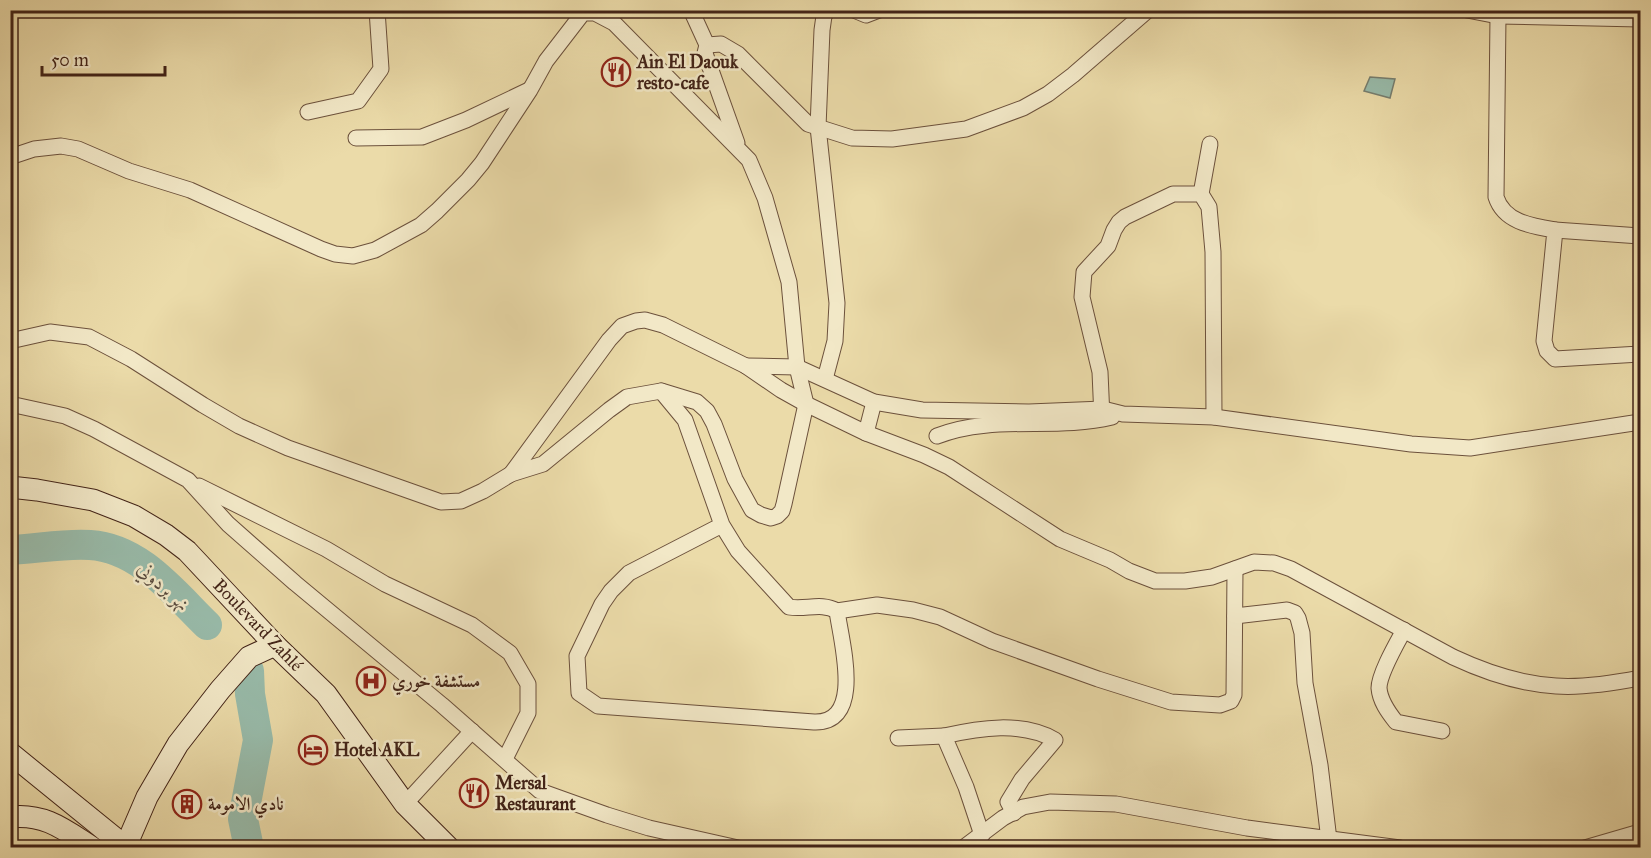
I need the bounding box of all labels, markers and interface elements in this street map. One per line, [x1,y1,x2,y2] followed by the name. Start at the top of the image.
[42,39,165,77] scale bar
[51,49,89,71] text: 50 m
[636,51,739,94] place label: Ain El Daouk resto-cafe
[600,56,632,88] restaurant icon: Ain El Daouk resto-cafe
[130,556,195,619] water label: نهر بردوني
[208,574,308,676] street label: Boulevard Zahlé
[355,665,387,697] hospital icon: مستشفة خوري
[392,670,480,696] place label: مستشفة خوري
[297,734,329,766] hotel icon: Hotel AKL
[334,739,420,761] place label: Hotel AKL
[495,772,576,815] place label: Mersal Restaurant
[458,777,490,809] restaurant icon: Mersal Restaurant
[171,788,203,820] building icon: نادي الامومة
[208,793,284,819] place label: نادي الامومة

